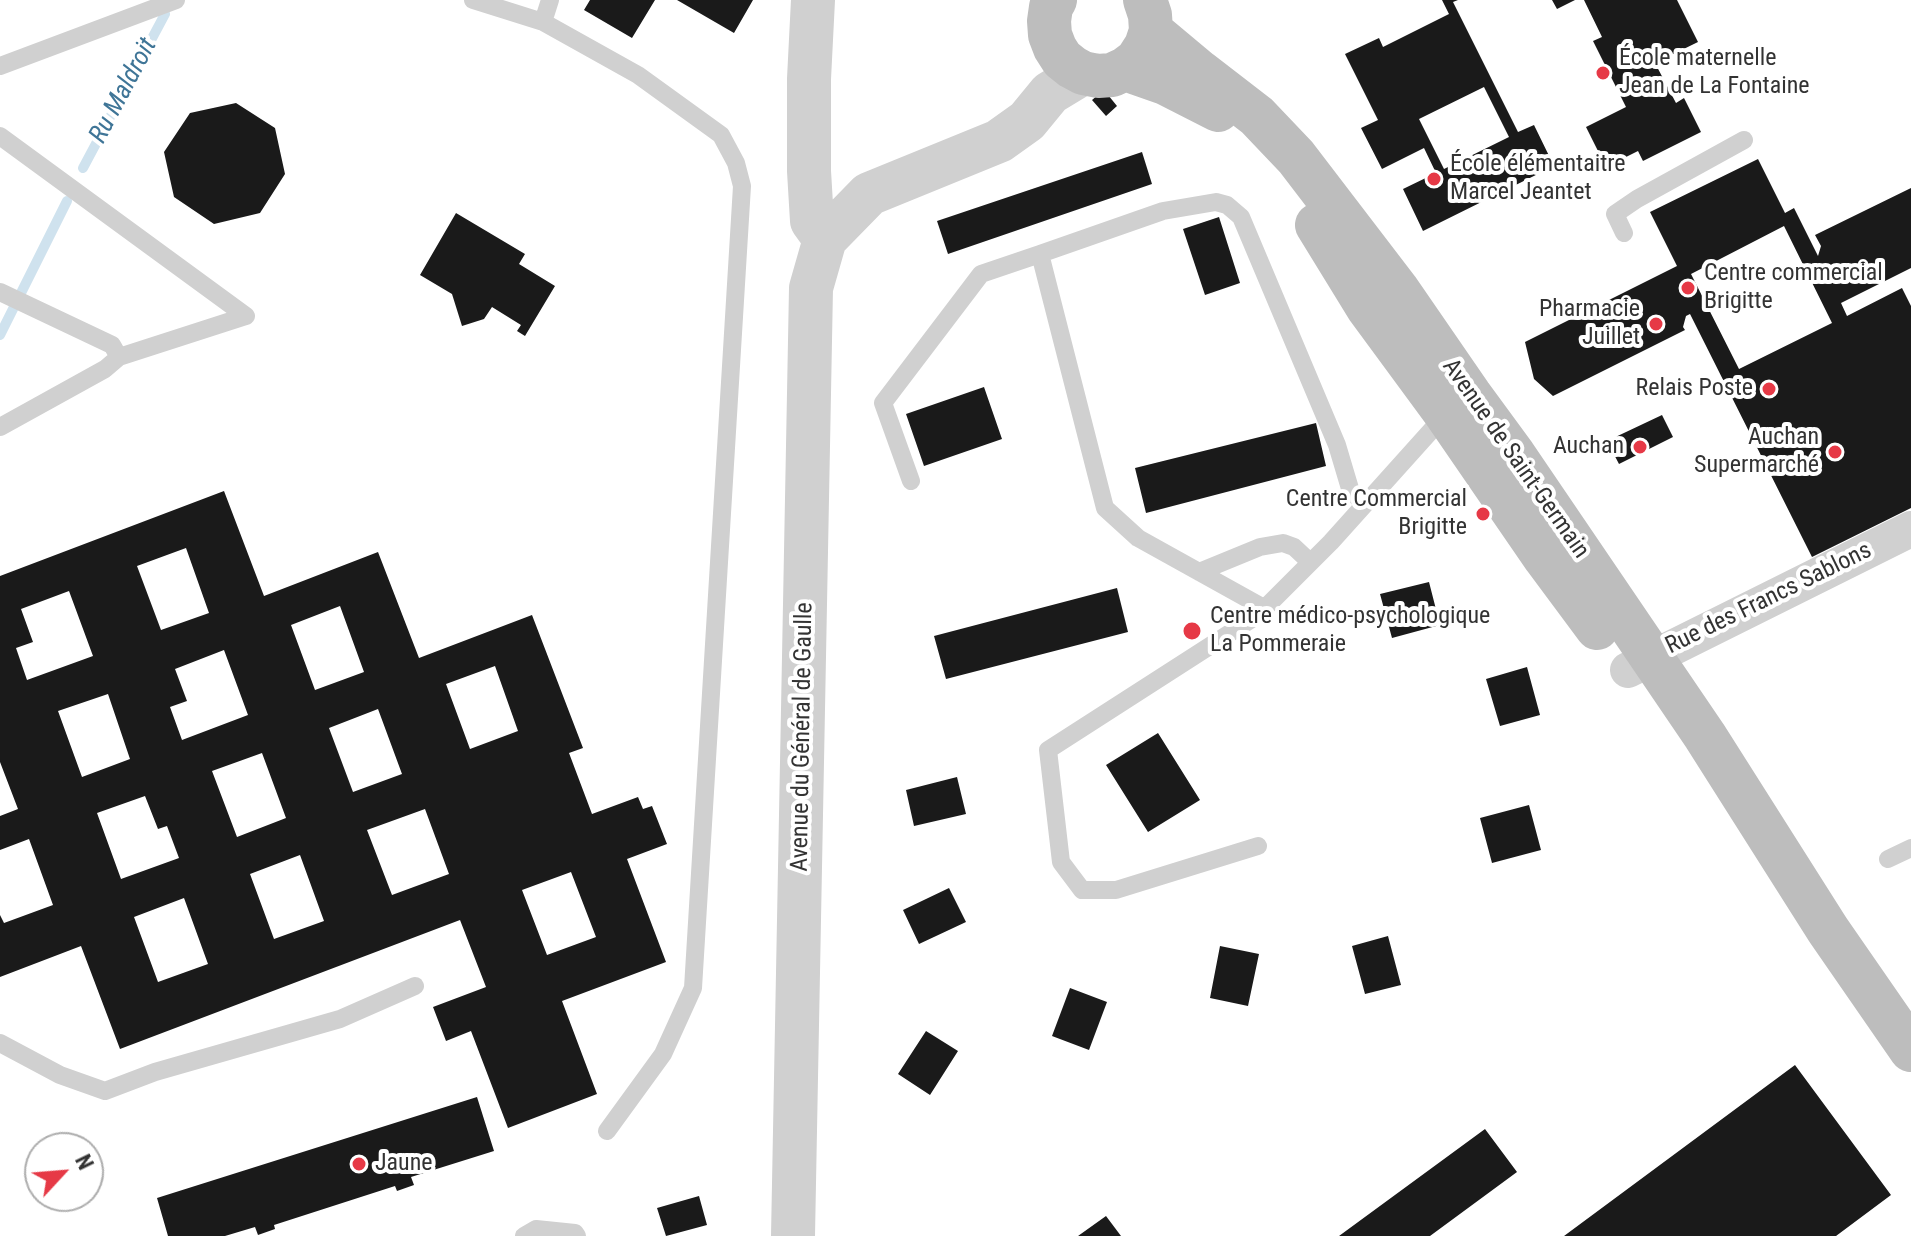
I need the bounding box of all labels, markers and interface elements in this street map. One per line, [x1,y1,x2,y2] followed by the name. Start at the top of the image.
[83,33,165,149] water label: Ru Maldroit
[1619,45,1810,101] place label: École maternelle Jean de La Fontaine
[1594,64,1612,82] marker: École maternelle Jean de La Fontaine
[1450,151,1626,207] place label: École élémentaitre Marcel Jeantet
[1425,170,1443,188] marker: École élémentaitre Marcel Jeantet
[1704,260,1883,316] place label: Centre commercial Brigitte
[1679,279,1697,297] marker: Centre commercial Brigitte
[1539,296,1640,352] place label: Pharmacie Juillet
[1647,315,1665,333] marker: Pharmacie Juillet
[1435,354,1595,564] street label: Avenue de Saint-Germain
[1636,375,1753,403] place label: Relais Poste
[1760,380,1778,398] marker: Relais Poste
[1694,424,1819,480] place label: Auchan Supermarché
[1553,433,1624,461] place label: Auchan
[1631,438,1649,456] marker: Auchan
[1826,443,1844,461] marker: Auchan Supermarché
[1286,486,1467,542] place label: Centre Commercial Brigitte
[1474,505,1492,523] marker: Centre Commercial Brigitte
[1661,537,1877,661] street label: Rue des Francs Sablons
[786,602,820,872] street label: Avenue du Général de Gaulle
[1210,603,1490,659] place label: Centre médico-psychologique La Pommeraie
[1181,620,1203,642] marker: Centre médico-psychologique La Pommeraie
[24,1132,104,1212] north arrow
[375,1150,433,1178] place label: Jaune
[70,1151,98,1174] text: N
[350,1155,368,1173] marker: Jaune

